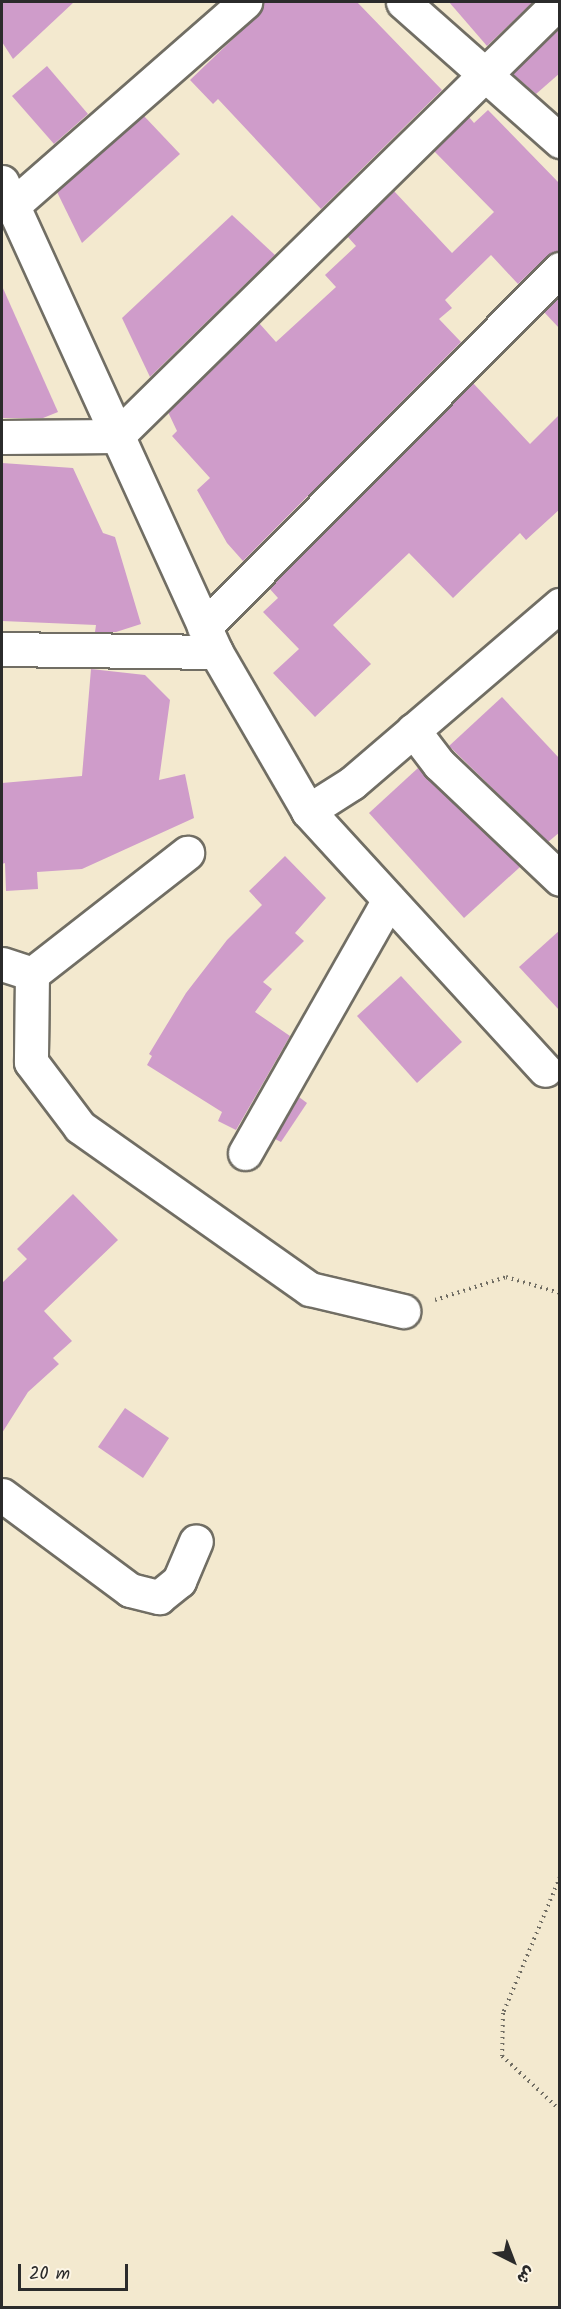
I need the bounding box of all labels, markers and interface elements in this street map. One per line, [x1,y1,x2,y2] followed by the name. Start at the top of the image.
[483,2231,543,2291] north arrow
[21,2252,130,2290] scale bar
[29,2260,70,2289] text: 20 m
[510,2260,540,2290] text: ش

